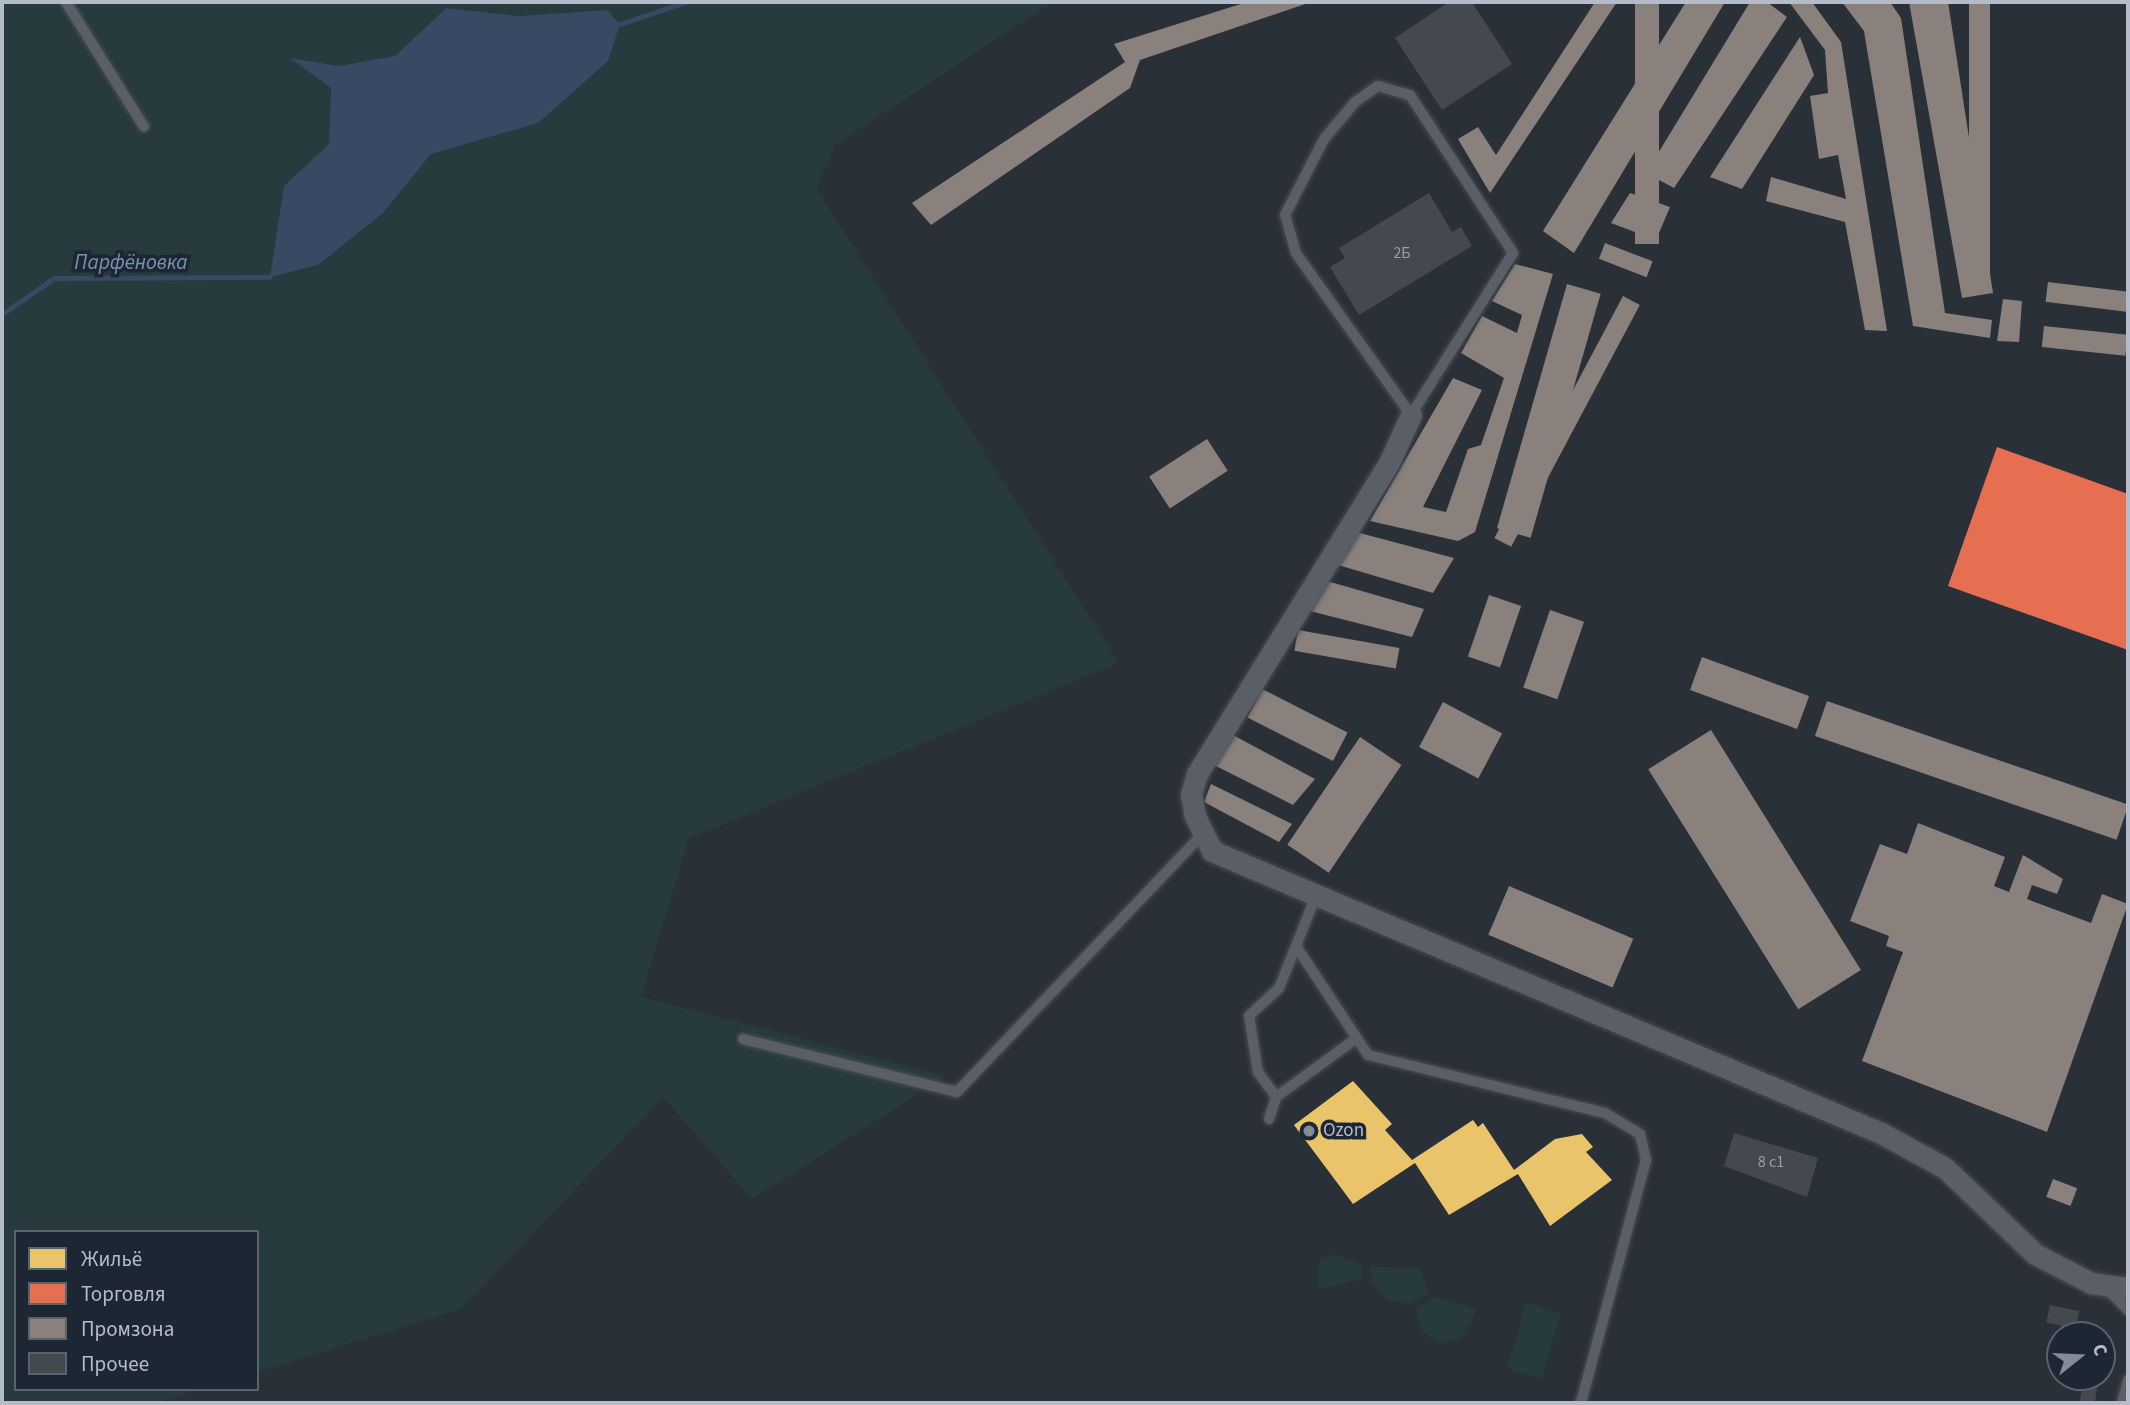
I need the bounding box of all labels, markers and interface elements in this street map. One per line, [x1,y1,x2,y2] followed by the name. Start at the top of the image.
[1393,243,1411,263] house number: 2Б
[74,249,188,275] water label: Парфёновка
[1323,1120,1364,1142] place label: Ozon
[1301,1123,1317,1139] marker: Ozon
[1758,1152,1784,1172] house number: 8 с1
[14,1230,259,1391] legend
[81,1244,142,1274] text: Жильё
[81,1279,166,1309] text: Торговля
[81,1314,174,1344] text: Промзона
[2046,1321,2116,1391] north arrow
[2085,1341,2114,1359] text: С
[81,1349,149,1379] text: Прочее

